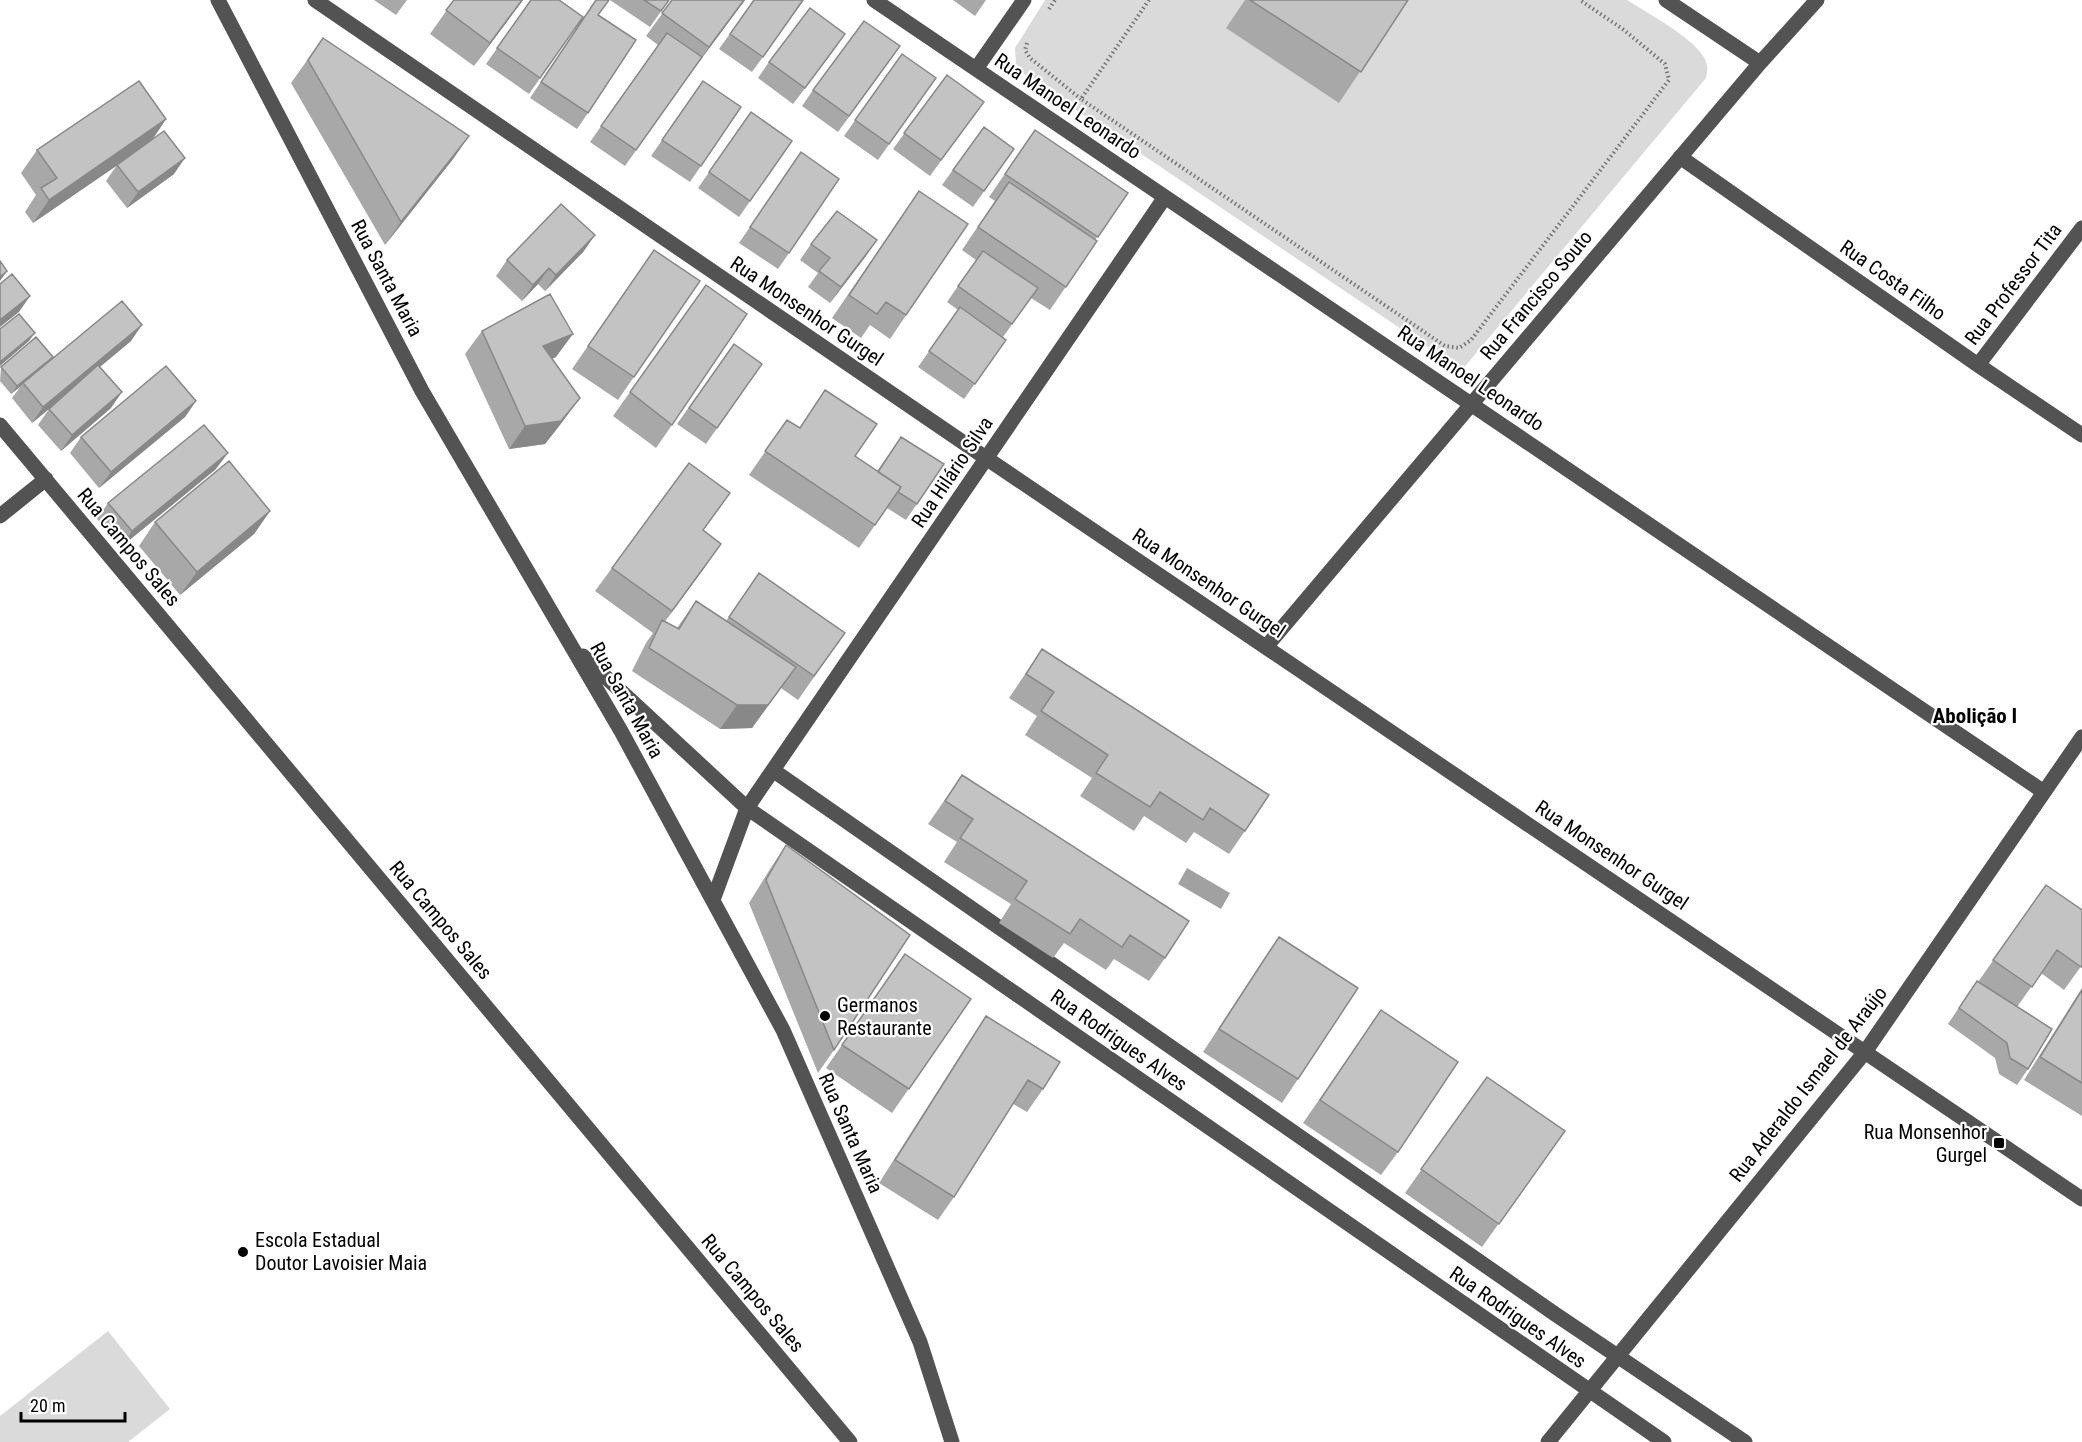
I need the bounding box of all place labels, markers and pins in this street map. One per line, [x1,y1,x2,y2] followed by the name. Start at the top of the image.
[837,993,932,1040] place label: Germanos Restaurante
[818,1009,832,1023] marker: Germanos Restaurante
[1864,1120,1987,1167] place label: Rua Monsenhor Gurgel
[1992,1136,2006,1150] marker: Rua Monsenhor Gurgel
[255,1228,427,1275] place label: Escola Estadual Doutor Lavoisier Maia
[236,1245,250,1259] marker: Escola Estadual Doutor Lavoisier Maia

